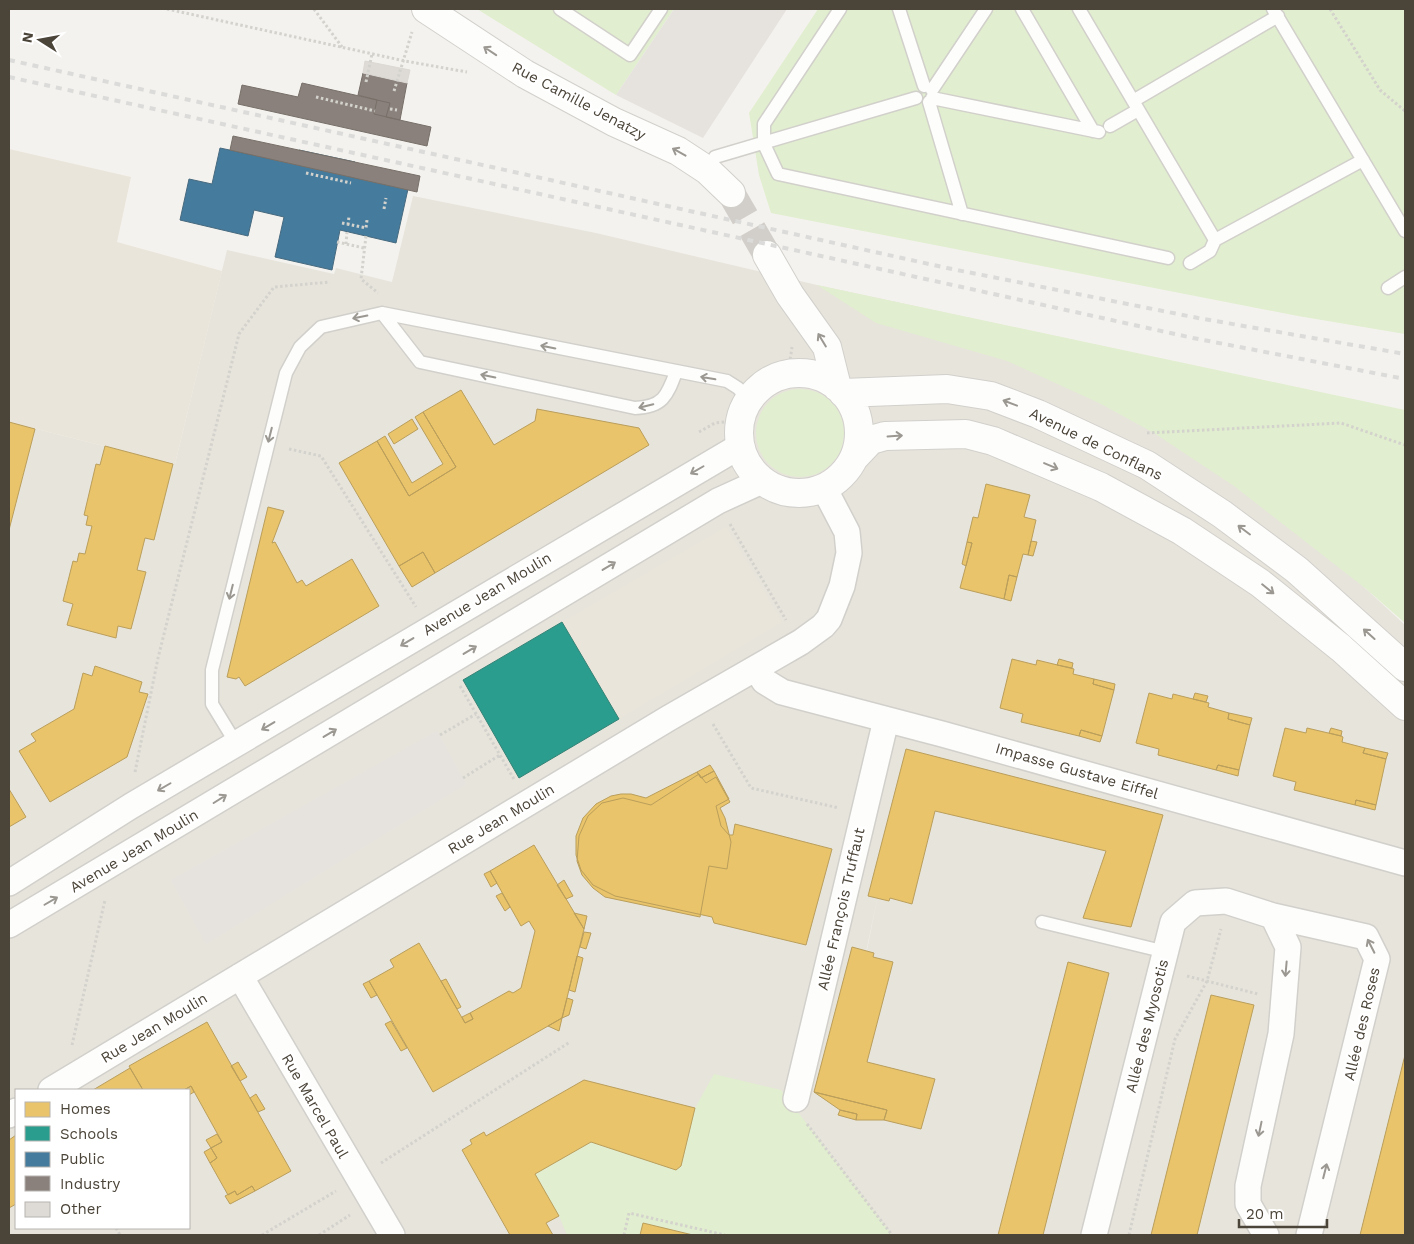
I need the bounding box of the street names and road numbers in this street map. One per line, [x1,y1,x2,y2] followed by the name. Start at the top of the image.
[509,58,649,144] street label: Rue Camille Jenatzy
[1026,404,1166,484] street label: Avenue de Conflans
[420,549,554,639] street label: Avenue Jean Moulin
[993,739,1161,803] street label: Impasse Gustave Eiffel
[444,780,558,858] street label: Rue Jean Moulin
[67,806,201,896] street label: Avenue Jean Moulin
[814,825,869,992] street label: Allée François Truffaut
[1122,957,1172,1095] street label: Allée des Myosotis
[1340,965,1384,1082] street label: Allée des Roses
[97,989,211,1067] street label: Rue Jean Moulin
[278,1051,352,1162] street label: Rue Marcel Paul

